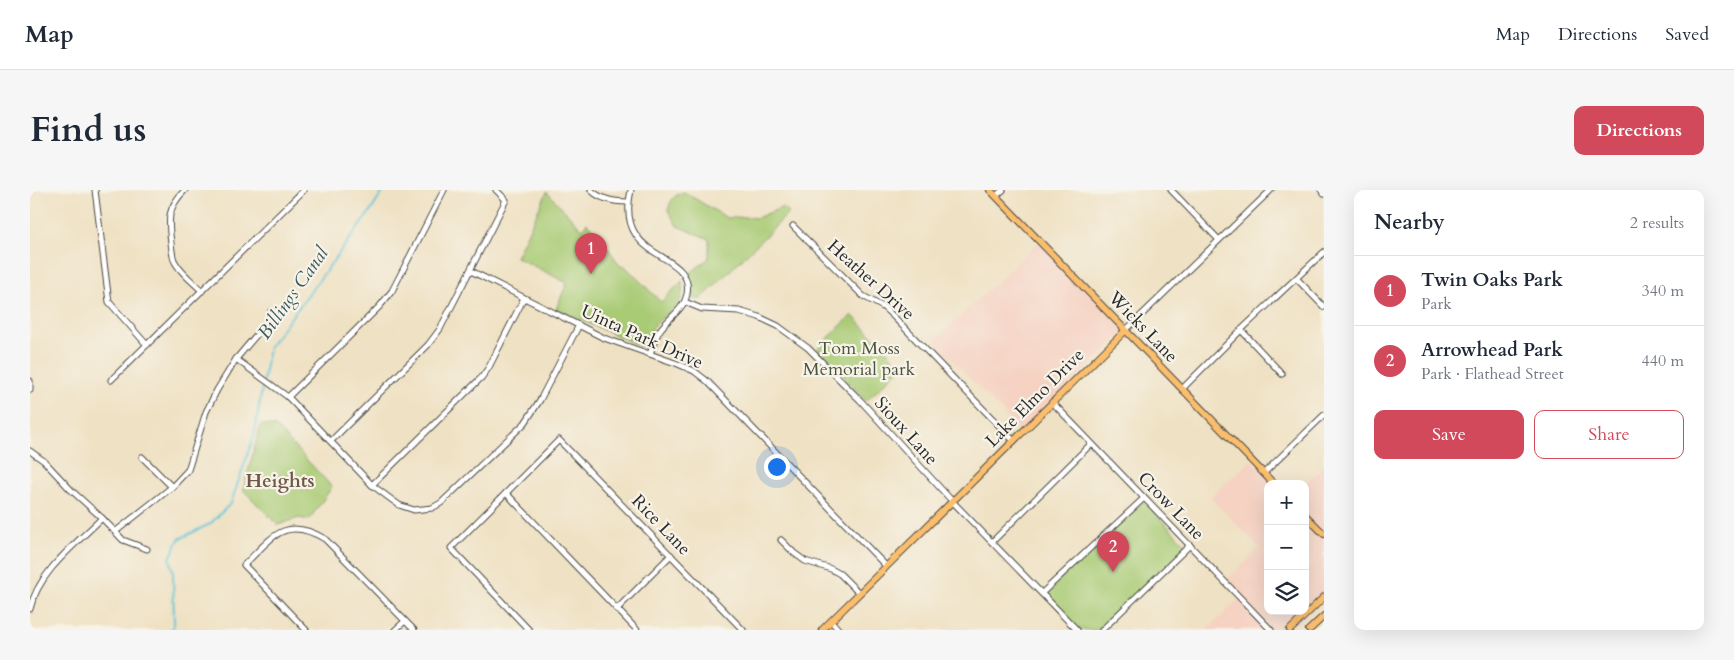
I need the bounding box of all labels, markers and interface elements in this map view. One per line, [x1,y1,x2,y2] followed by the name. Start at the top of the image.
[25,18,74,51] text: Map
[1496,22,1530,47] text: Map
[1558,22,1637,47] text: Directions
[1665,22,1709,47] text: Saved
[30,106,146,154] text: Find us
[1574,106,1704,155] button: Directions
[1374,208,1445,237] text: Nearby
[1630,212,1684,234] text: 2 results
[575,233,607,274] pin: 1
[822,234,920,326] street label: Heather Drive
[252,241,335,344] water label: Billings Canal
[1421,267,1563,293] text: Twin Oaks Park
[1386,280,1394,302] text: 1
[1642,280,1684,302] text: 340 m
[1102,285,1184,368] street label: Wicks Lane
[1421,293,1452,315] text: Park
[577,299,707,375] street label: Uinta Park Drive
[803,336,916,382] park label: Tom Moss Memorial park
[1421,337,1563,363] text: Arrowhead Park
[980,343,1090,453] street label: Lake Elmo Drive
[1386,350,1394,372] text: 2
[1642,350,1684,372] text: 440 m
[1421,363,1564,385] text: Park · Flathead Street
[868,391,944,471] street label: Sioux Lane
[1374,410,1524,459] button: Save
[1534,410,1684,459] button: Share
[764,454,790,480] your location
[1132,466,1210,546] street label: Crow Lane
[245,468,315,494] district label: Heights
[1264,480,1309,615] map controls
[1264,480,1309,525] button: +
[626,489,696,561] street label: Rice Lane
[1264,525,1309,570] button: −
[1097,531,1129,572] pin: 2
[1264,570,1309,615] button: layers

